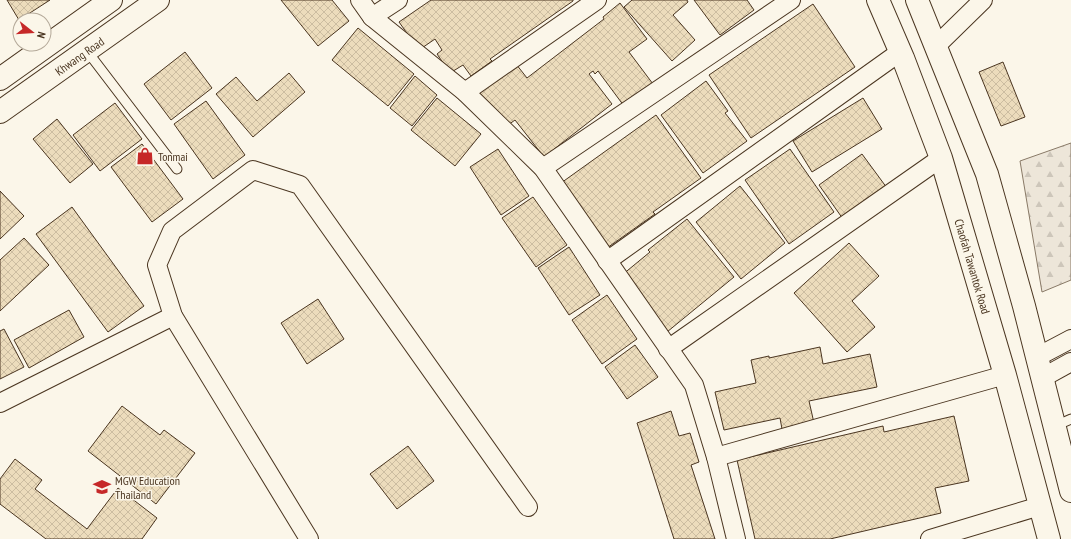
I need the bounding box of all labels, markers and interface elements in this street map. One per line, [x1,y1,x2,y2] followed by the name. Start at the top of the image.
[12,12,52,52] north arrow
[34,30,49,40] text: N
[52,33,107,78] street label: Khwang Road
[135,146,155,166] shop icon: Tonmai
[158,149,188,164] place label: Tonmai
[952,217,994,316] street label: Chaofah Tawantok Road
[115,473,180,502] place label: MGW Education Thailand
[92,477,112,497] school or university icon: MGW Education Thailand

